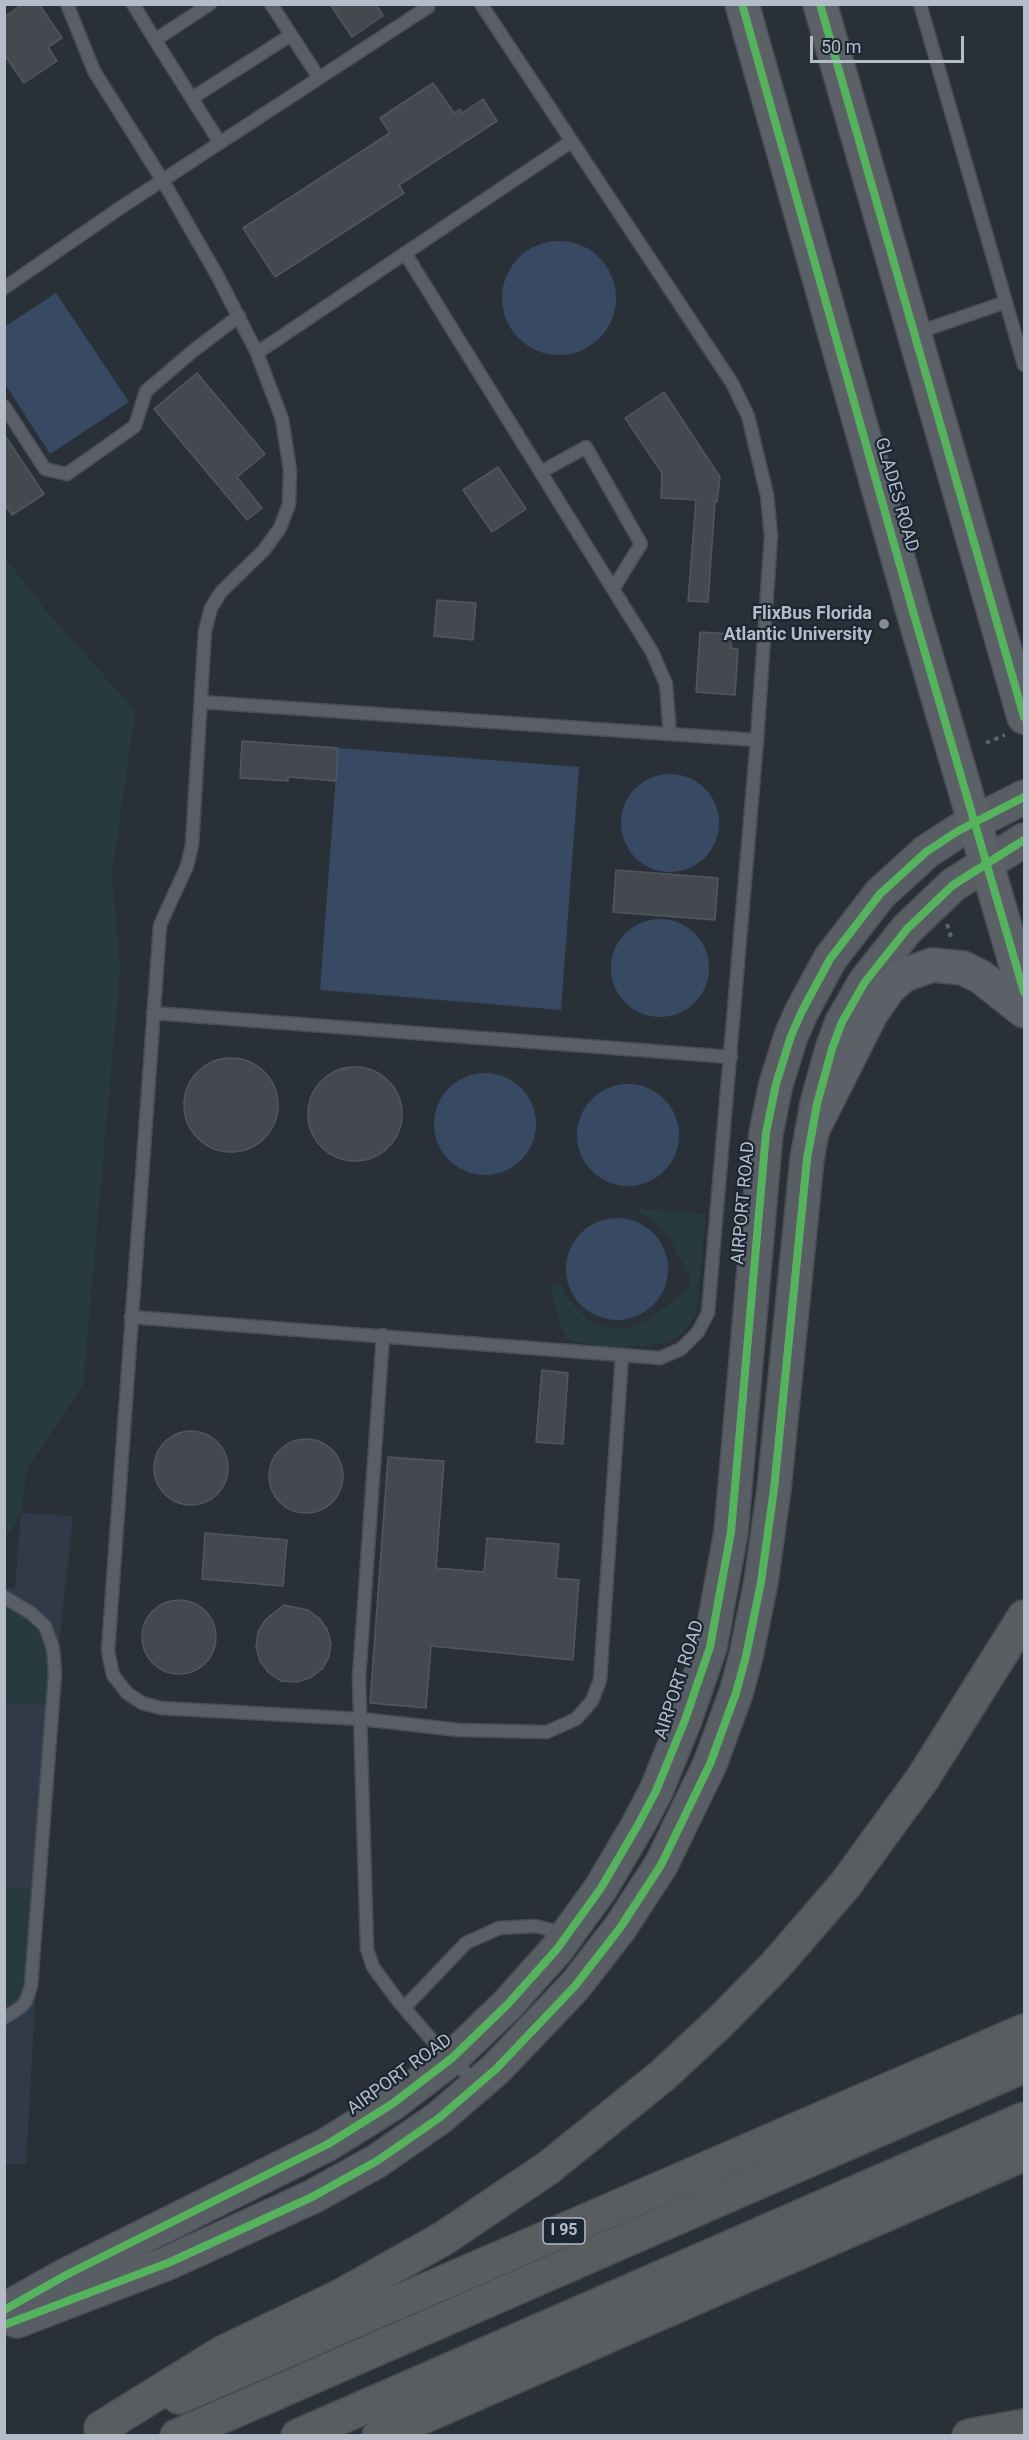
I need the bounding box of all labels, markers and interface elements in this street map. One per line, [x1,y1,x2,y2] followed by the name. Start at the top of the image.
[813,24,968,62] scale bar
[821,36,861,57] text: 50 m
[869,435,923,555] street label: GLADES ROAD
[724,603,872,646] place label: FlixBus Florida Atlantic University
[877,617,891,631] marker: FlixBus Florida Atlantic University
[728,1140,760,1266] street label: AIRPORT ROAD
[651,1618,709,1742] street label: AIRPORT ROAD
[344,2030,456,2120] street label: AIRPORT ROAD
[543,2218,585,2244] road number: I 95

